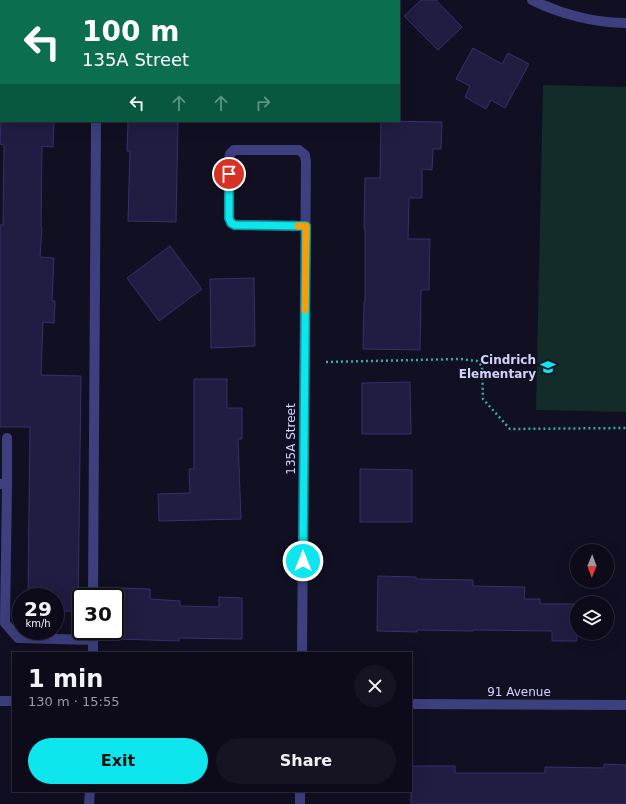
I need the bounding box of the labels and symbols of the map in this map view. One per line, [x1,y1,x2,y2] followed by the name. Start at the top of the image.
[212,157,246,191] pin
[459,353,536,381] place label: Cindrich Elementary
[539,358,557,376] school or university icon: Cindrich Elementary
[284,403,298,475] street label: 135A Street
[282,540,324,582] position arrow
[570,544,614,588] north arrow
[72,588,124,640] speed limit sign: 30
[487,685,551,699] street label: 91 Avenue

